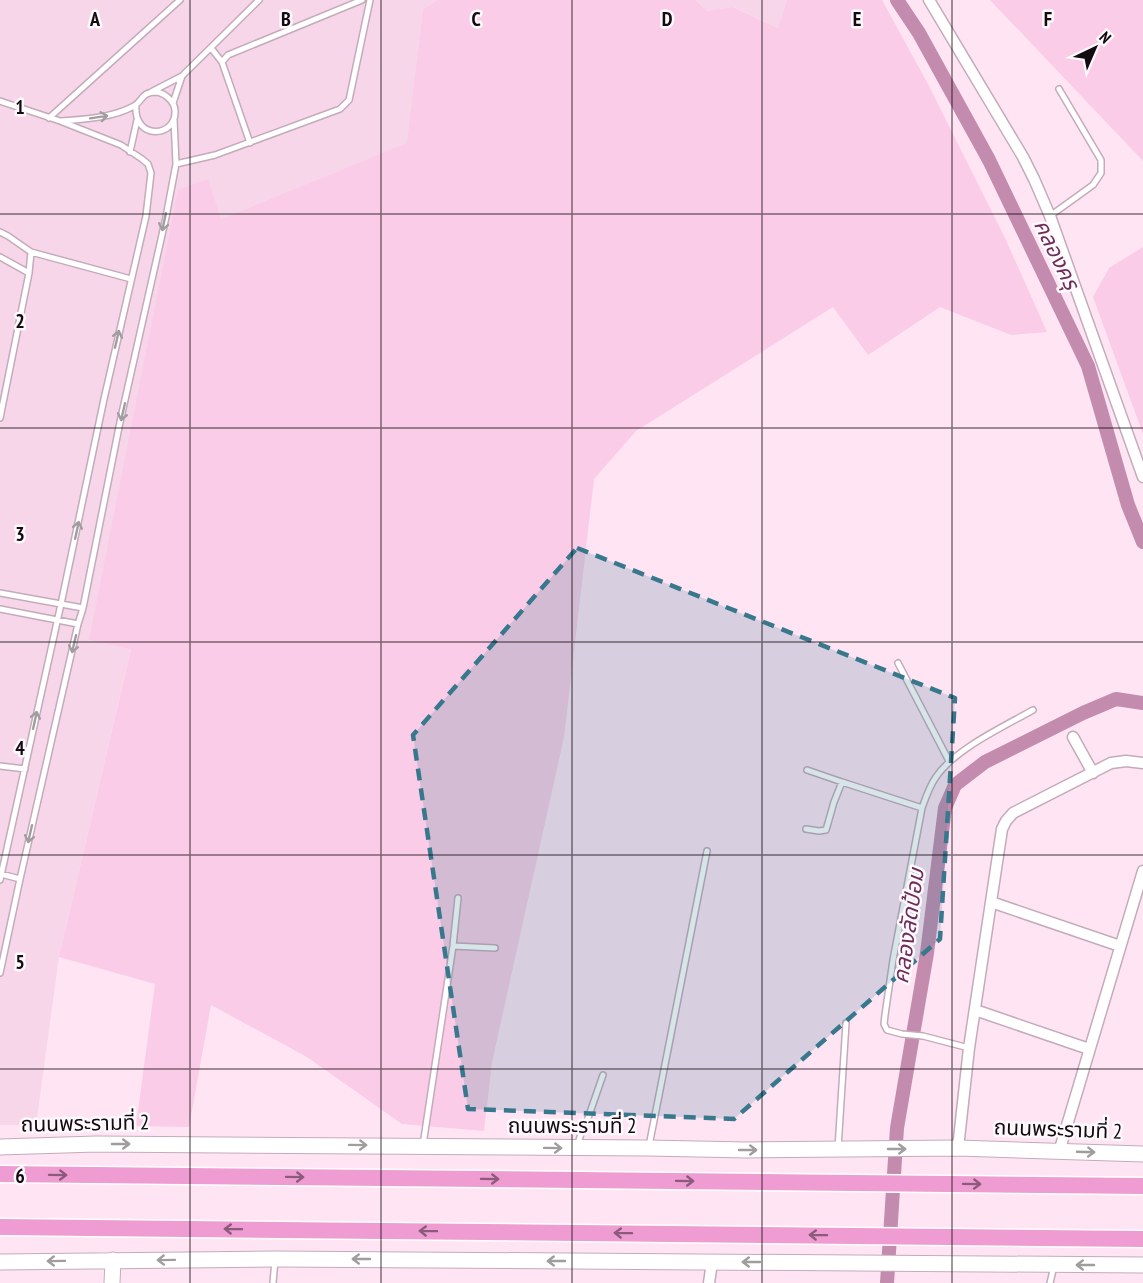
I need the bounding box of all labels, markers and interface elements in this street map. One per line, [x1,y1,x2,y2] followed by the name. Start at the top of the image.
[89,6,101,32] text: A
[281,6,291,32] text: B
[471,6,481,32] text: C
[662,6,673,32] text: D
[853,6,861,32] text: E
[1044,6,1052,32] text: F
[1065,18,1125,78] north arrow
[1095,27,1115,47] text: N
[15,94,25,120] text: 1
[89,111,108,122] one-way arrow
[158,212,170,231] one-way arrow
[1028,214,1087,296] water label: คลองครุ
[15,308,25,334] text: 2
[112,330,124,349] one-way arrow
[116,402,128,421] one-way arrow
[15,521,25,547] text: 3
[72,521,83,540] one-way arrow
[67,634,79,653] one-way arrow
[30,711,42,730] one-way arrow
[15,735,25,761] text: 4
[24,824,35,843] one-way arrow
[886,865,930,985] water label: คลองลัดป้อม
[15,949,25,975] text: 5
[20,1107,150,1138] street label: ถนนพระรามที่ 2
[508,1111,636,1139] street label: ถนนพระรามที่ 2
[993,1112,1123,1145] street label: ถนนพระรามที่ 2
[111,1138,131,1150] one-way arrow
[348,1140,368,1151] one-way arrow
[543,1142,563,1154] one-way arrow
[887,1143,907,1155] one-way arrow
[738,1144,758,1156] one-way arrow
[1076,1147,1096,1158] one-way arrow
[15,1163,25,1189] text: 6
[48,1169,68,1181] one-way arrow
[285,1171,305,1183] one-way arrow
[480,1173,500,1185] one-way arrow
[675,1175,695,1187] one-way arrow
[962,1178,982,1190] one-way arrow
[223,1223,243,1235] one-way arrow
[418,1225,438,1237] one-way arrow
[613,1228,633,1239] one-way arrow
[808,1230,828,1241] one-way arrow
[352,1253,372,1265] one-way arrow
[157,1254,177,1266] one-way arrow
[47,1255,67,1266] one-way arrow
[547,1255,567,1267] one-way arrow
[742,1256,762,1268] one-way arrow
[1075,1259,1095,1271] one-way arrow

